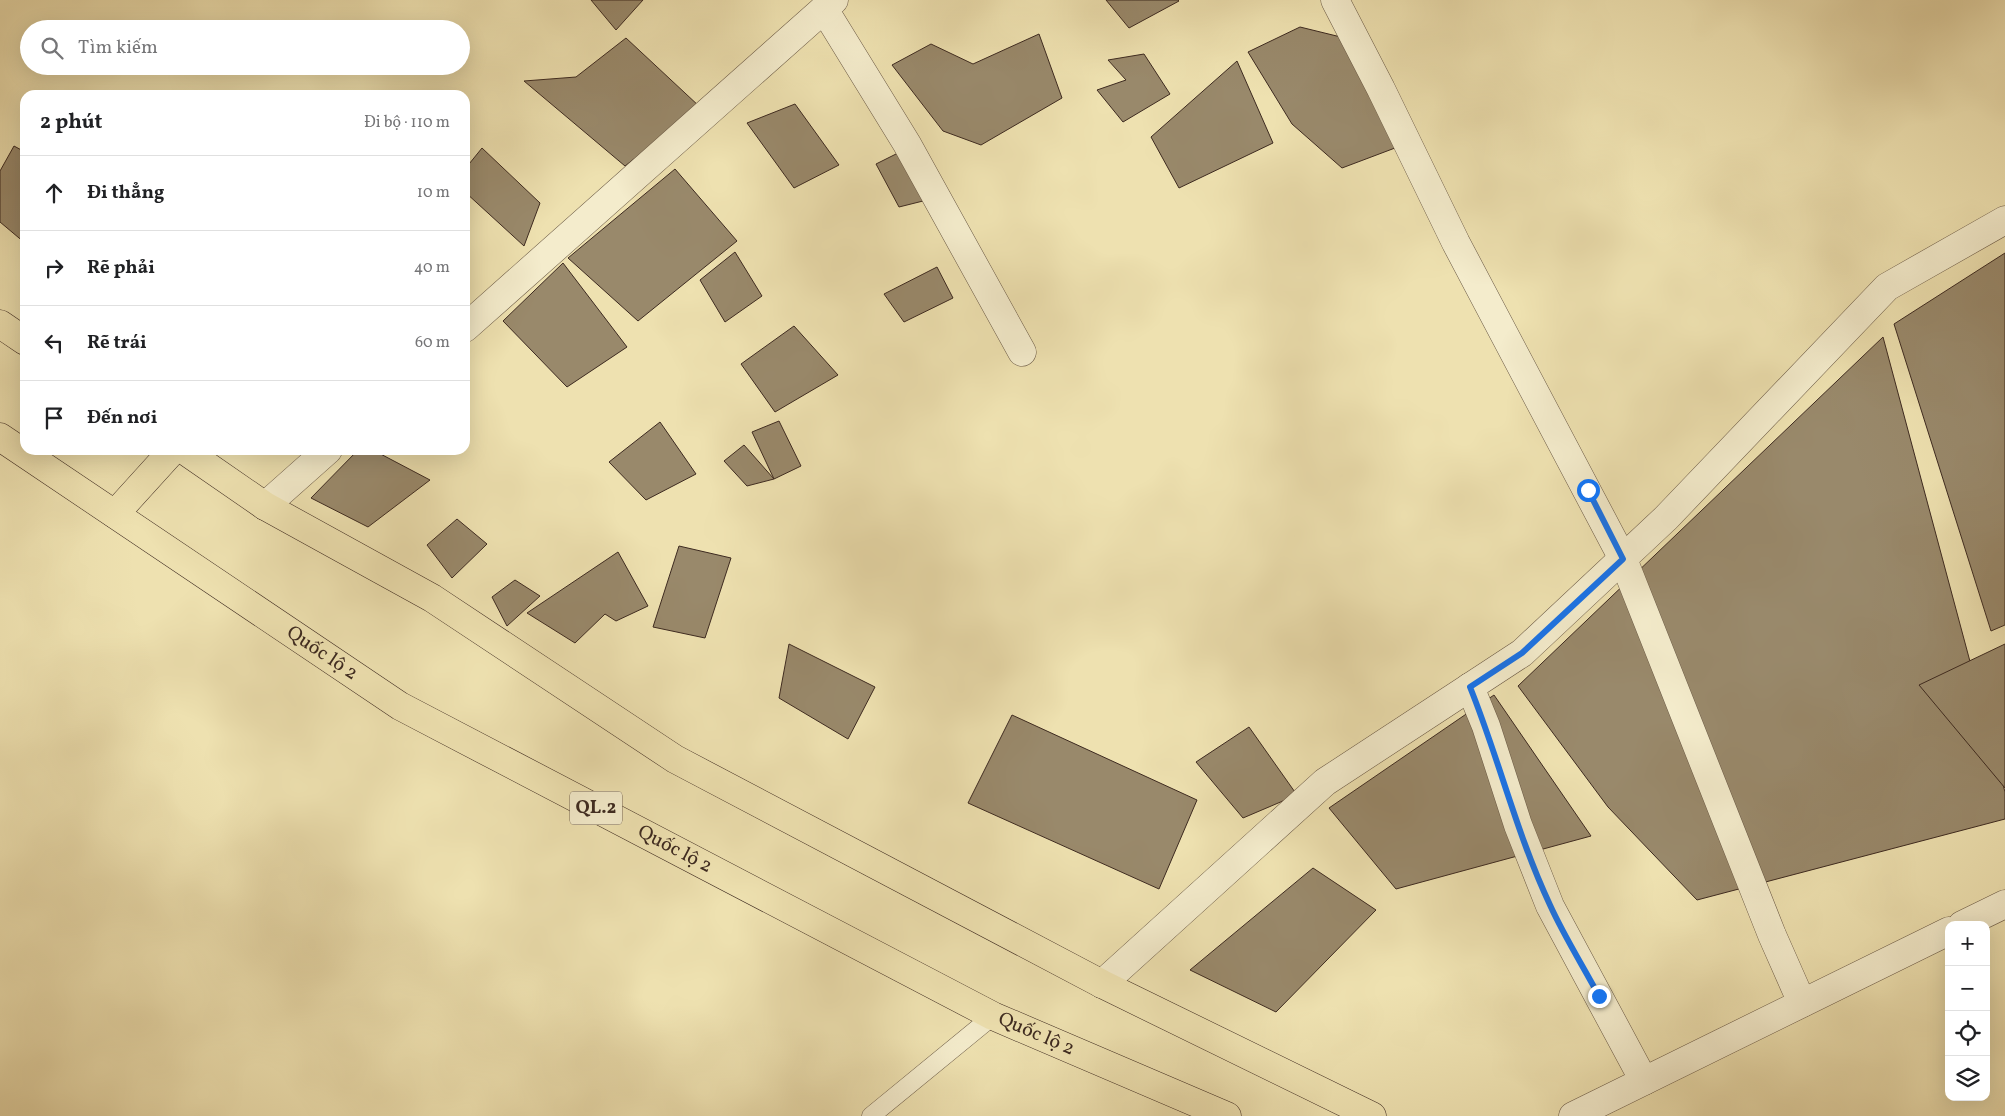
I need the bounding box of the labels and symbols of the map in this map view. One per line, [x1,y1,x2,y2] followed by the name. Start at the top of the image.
[1577,479,1600,502] route start
[281,619,363,688] street label: Quốc lộ 2
[570,791,622,824] road number: QL.2
[632,818,717,881] street label: Quốc lộ 2
[1588,985,1611,1008] route end
[993,1006,1079,1063] street label: Quốc lộ 2

